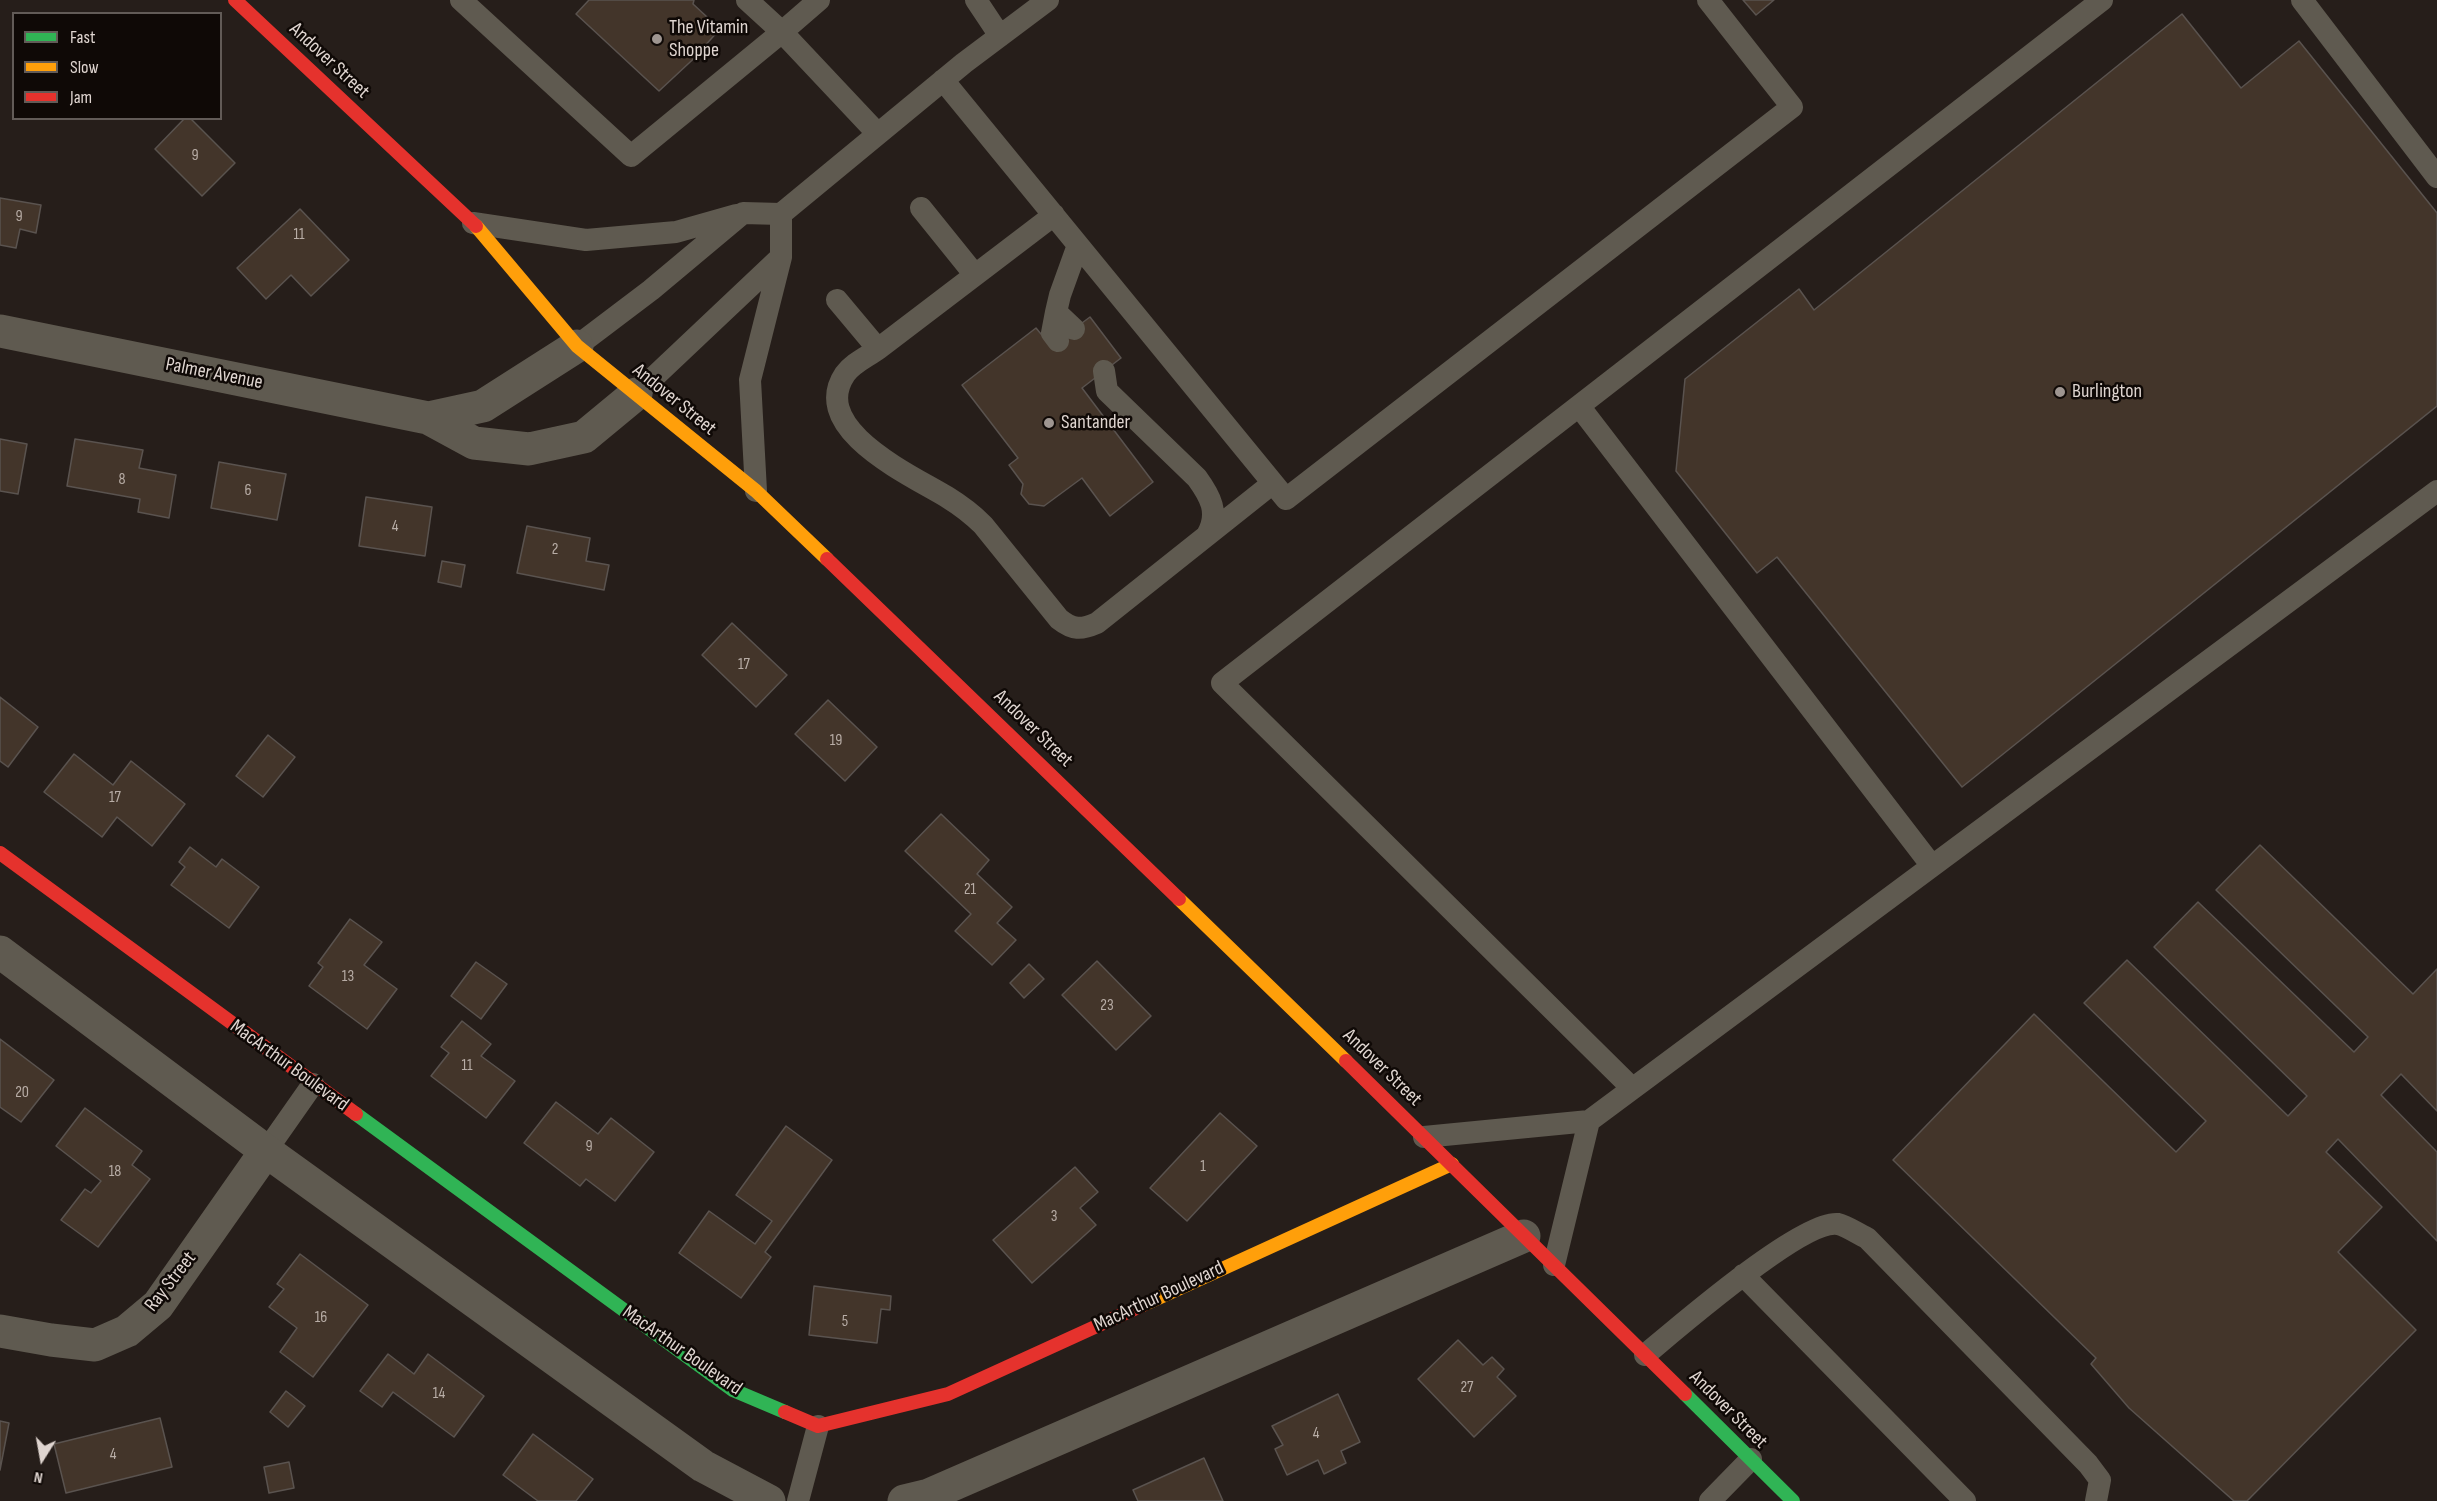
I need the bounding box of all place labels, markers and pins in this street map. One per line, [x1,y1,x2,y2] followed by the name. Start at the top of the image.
[669,16,748,63] place label: The Vitamin Shoppe
[650,32,664,46] marker: The Vitamin Shoppe
[2072,380,2142,404] place label: Burlington
[2053,385,2067,399] marker: Burlington
[1061,411,1130,435] place label: Santander
[1042,416,1056,430] marker: Santander

